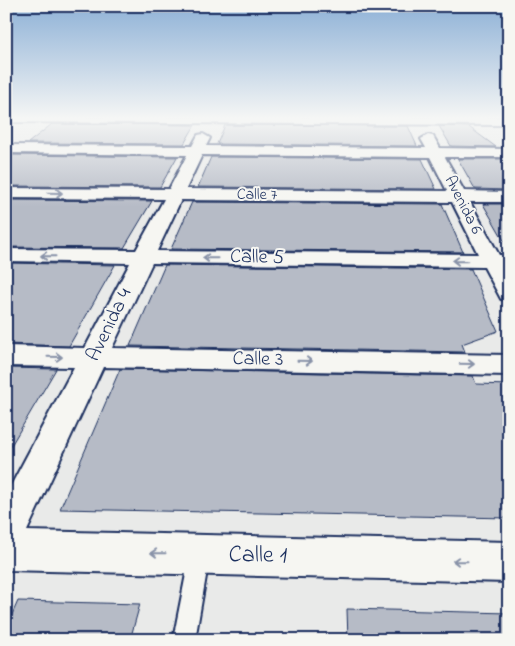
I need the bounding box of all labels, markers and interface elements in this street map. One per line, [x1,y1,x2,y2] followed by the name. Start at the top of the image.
[438,171,488,239] street label: Avenida 6
[237,183,278,207] street label: Calle 7
[46,188,63,198] one-way arrow
[230,243,284,273] street label: Calle 5
[40,251,56,261] one-way arrow
[202,253,218,263] one-way arrow
[452,256,468,265] one-way arrow
[80,283,140,367] street label: Avenida 4
[232,345,284,375] street label: Calle 3
[46,352,63,362] one-way arrow
[296,356,313,366] one-way arrow
[459,359,475,369] one-way arrow
[228,538,288,574] street label: Calle 1
[150,549,166,558] one-way arrow
[452,556,468,566] one-way arrow

